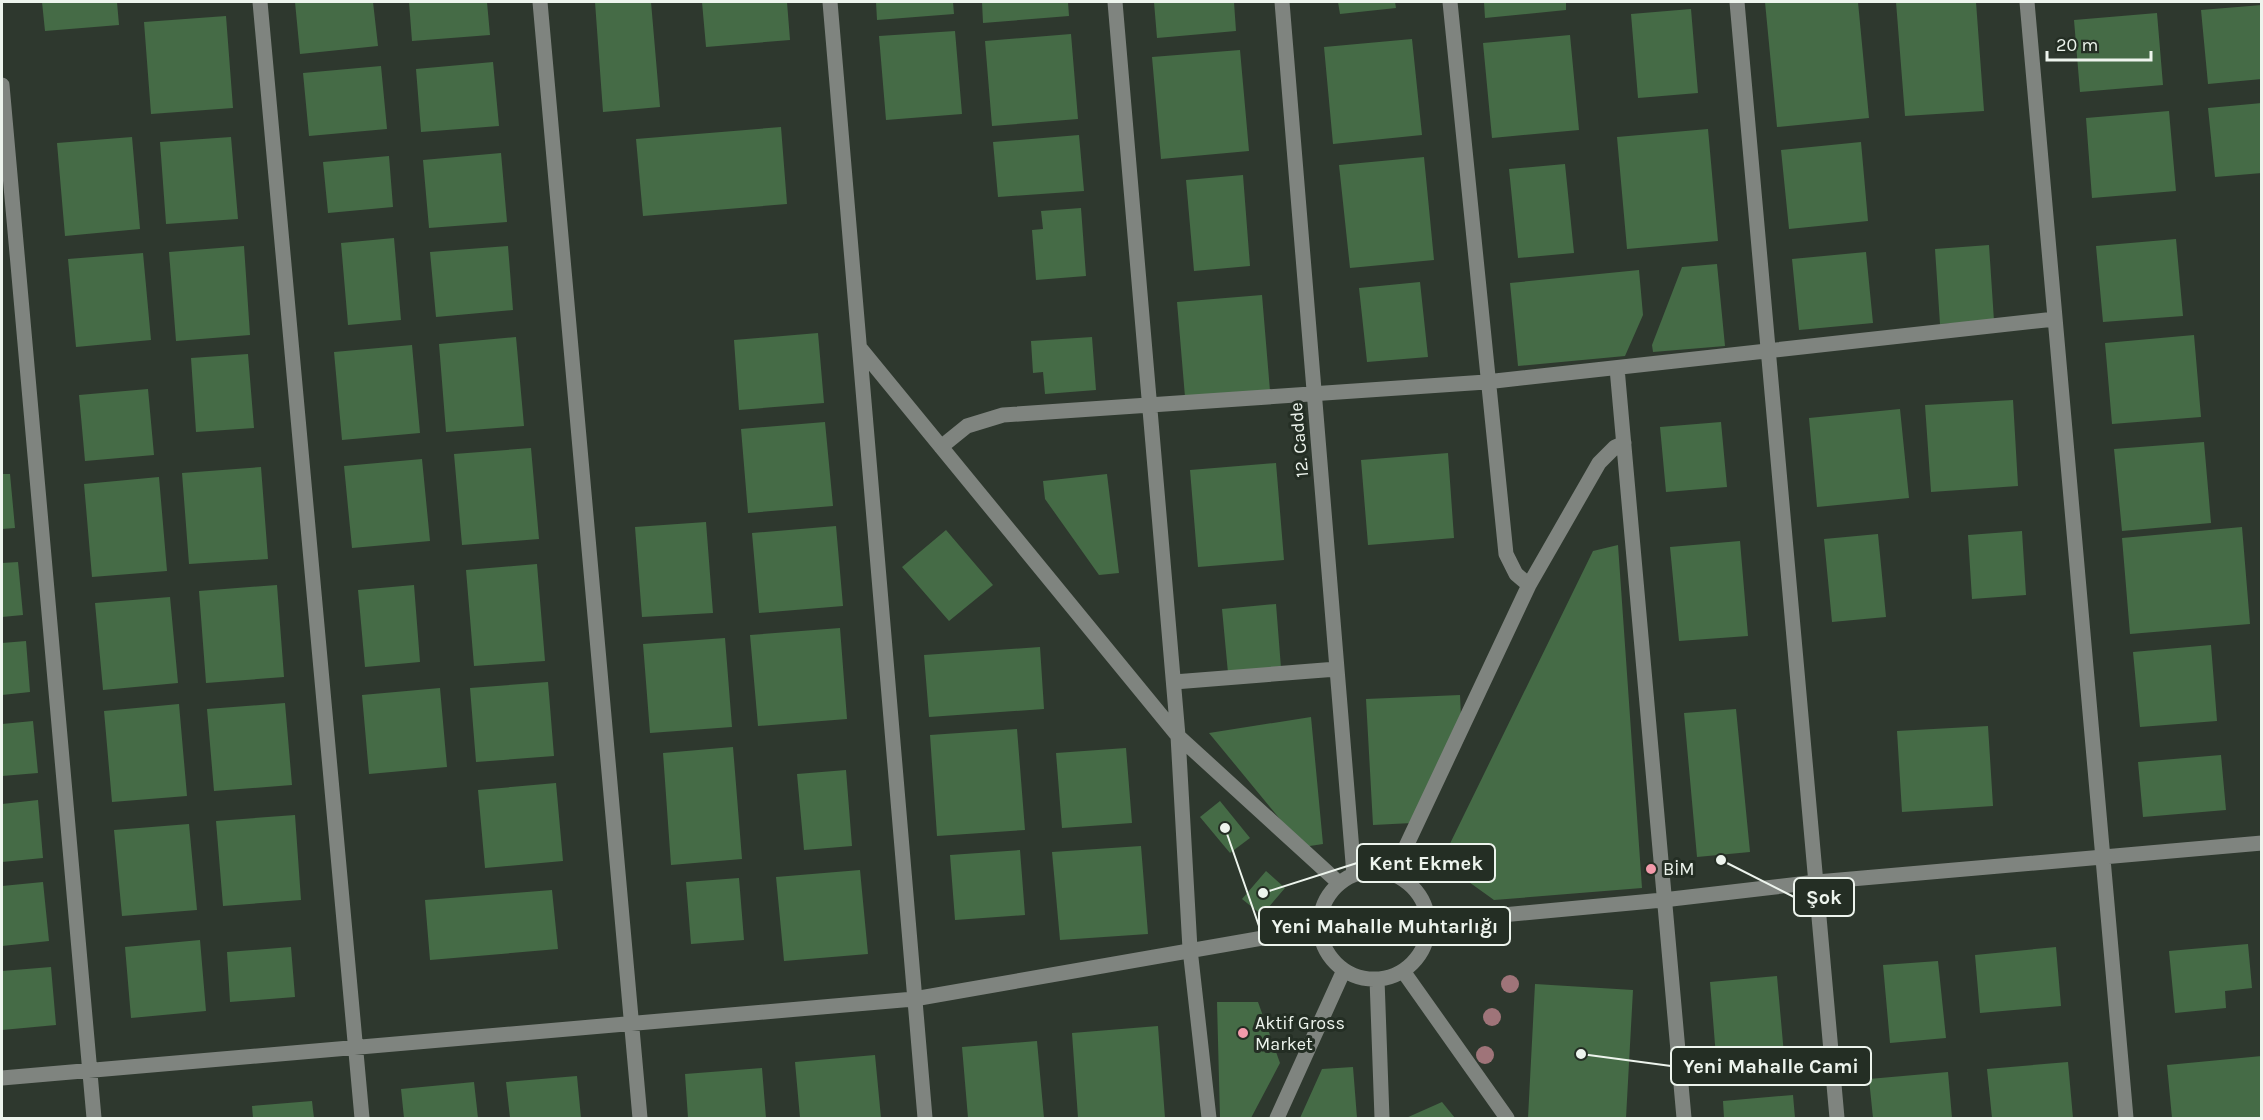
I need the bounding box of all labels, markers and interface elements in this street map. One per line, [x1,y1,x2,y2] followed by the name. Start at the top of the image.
[2047,24,2150,62] scale bar
[2056,34,2098,56] text: 20 m
[1285,401,1313,479] street label: 12. Cadde
[1357,844,1495,882] callout: Kent Ekmek
[1369,852,1483,875] text: Kent Ekmek
[1663,858,1694,880] place label: BİM
[1644,862,1658,876] marker: BİM
[1794,878,1854,916] callout: Şok
[1806,886,1842,909] text: Şok
[1259,907,1510,945] callout: Yeni Mahalle Muhtarlığı
[1272,915,1498,938] text: Yeni Mahalle Muhtarlığı
[1255,1012,1345,1055] place label: Aktif Gross Market
[1236,1026,1250,1040] marker: Aktif Gross Market
[1671,1047,1871,1085] callout: Yeni Mahalle Cami
[1683,1055,1859,1078] text: Yeni Mahalle Cami

